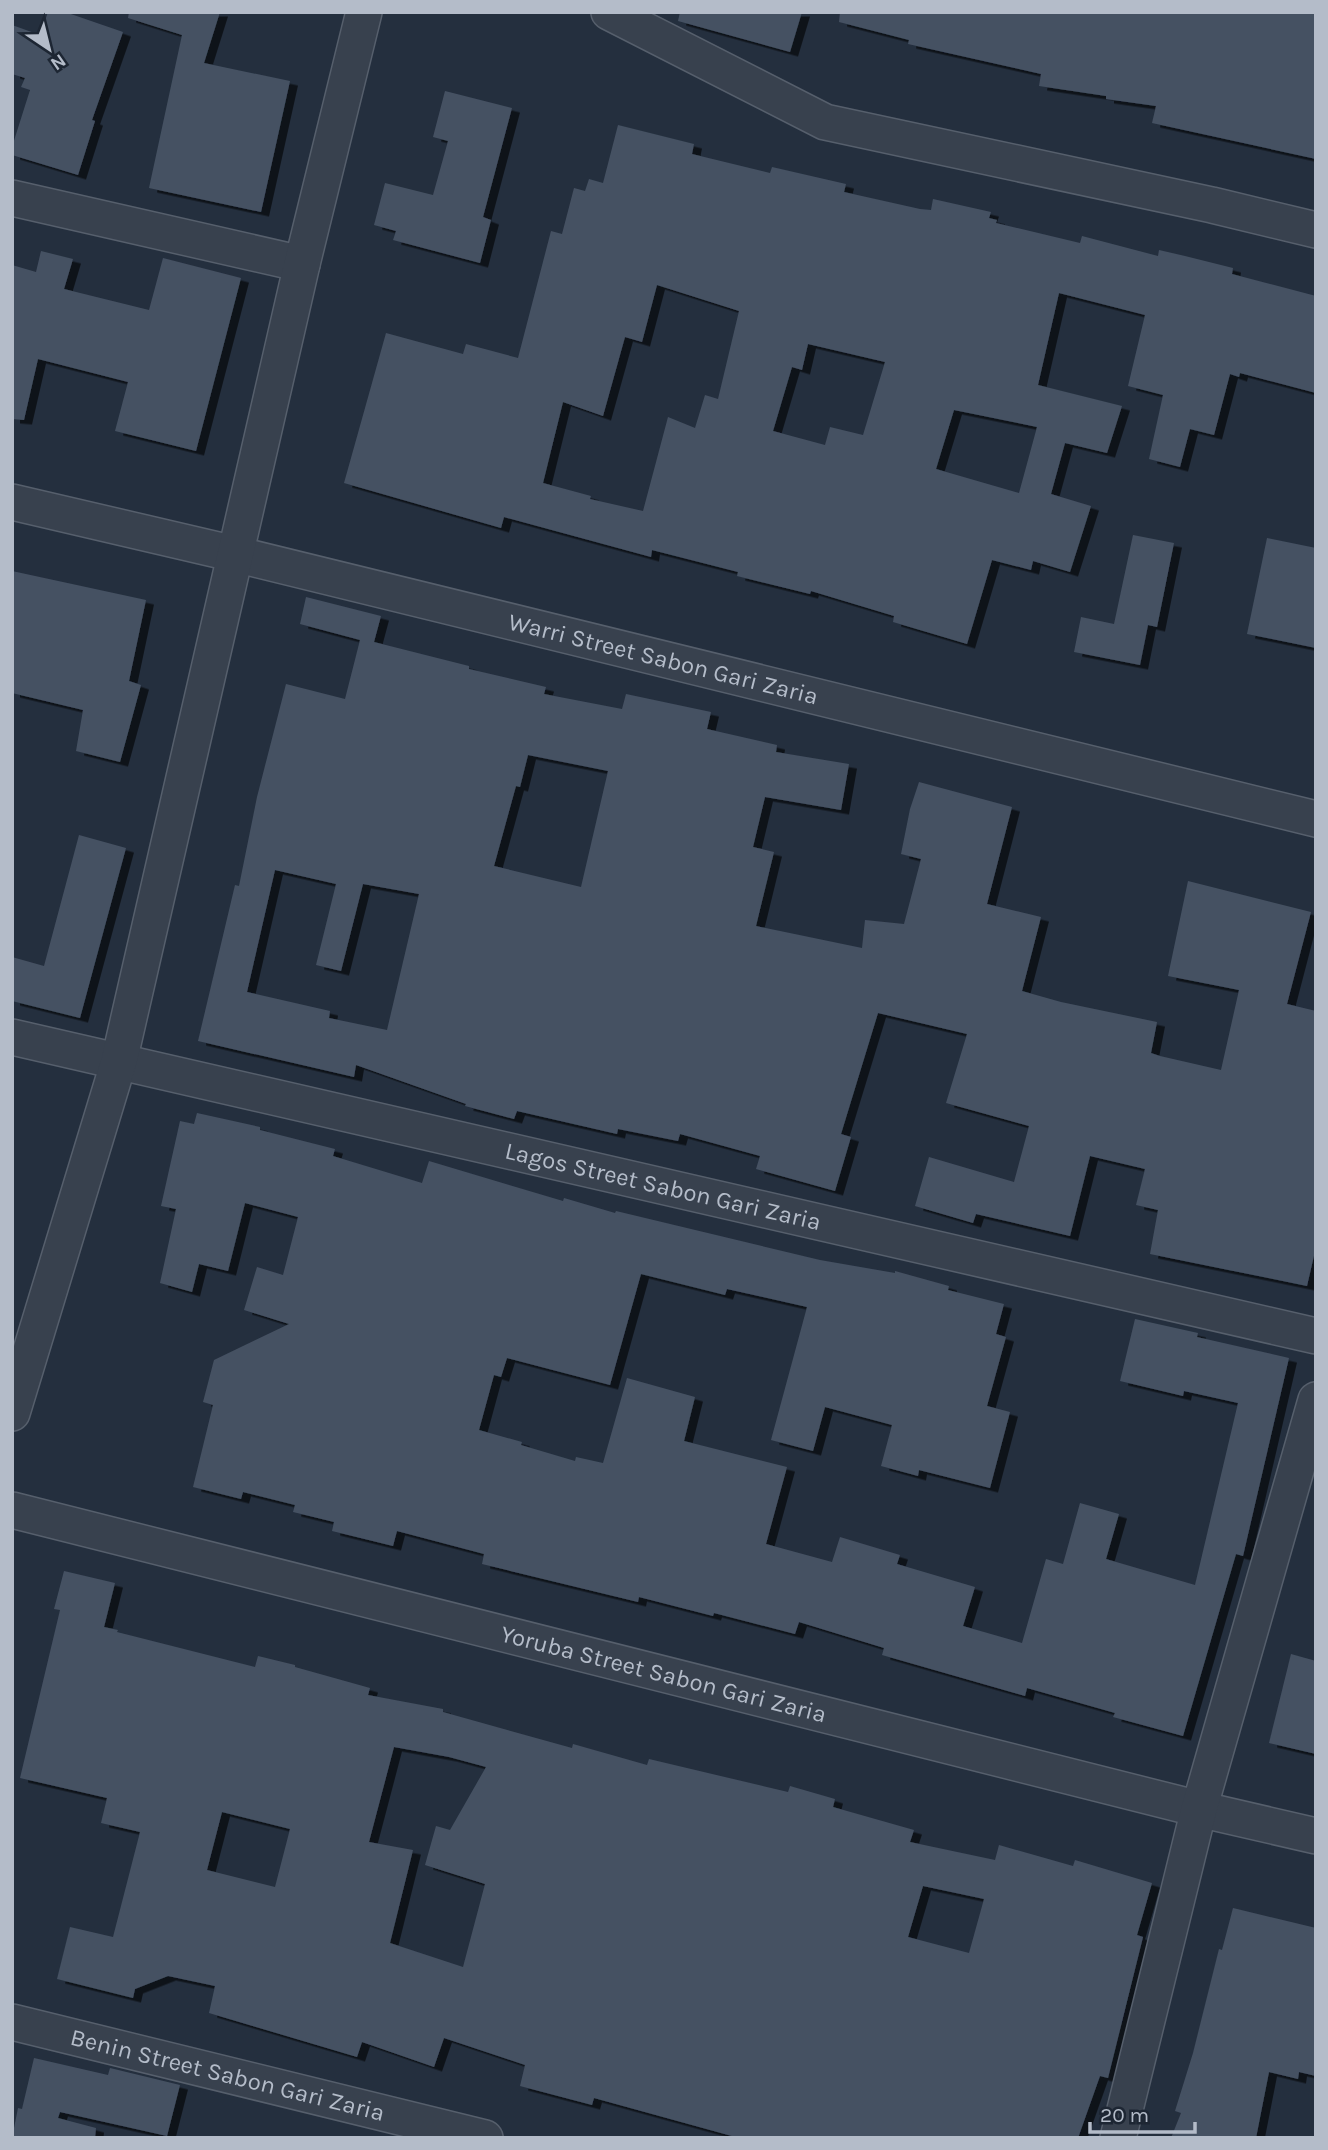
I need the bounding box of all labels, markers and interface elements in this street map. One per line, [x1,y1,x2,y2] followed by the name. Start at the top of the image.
[14,14,84,84] north arrow
[46,49,70,75] text: N
[506,608,821,710] street label: Warri Street Sabon Gari Zaria
[503,1137,824,1236] street label: Lagos Street Sabon Gari Zaria
[498,1620,829,1729] street label: Yoruba Street Sabon Gari Zaria
[68,2023,388,2127] street label: Benin Street Sabon Gari Zaria
[1090,2090,1195,2134] scale bar
[1100,2103,1149,2127] text: 20 m

